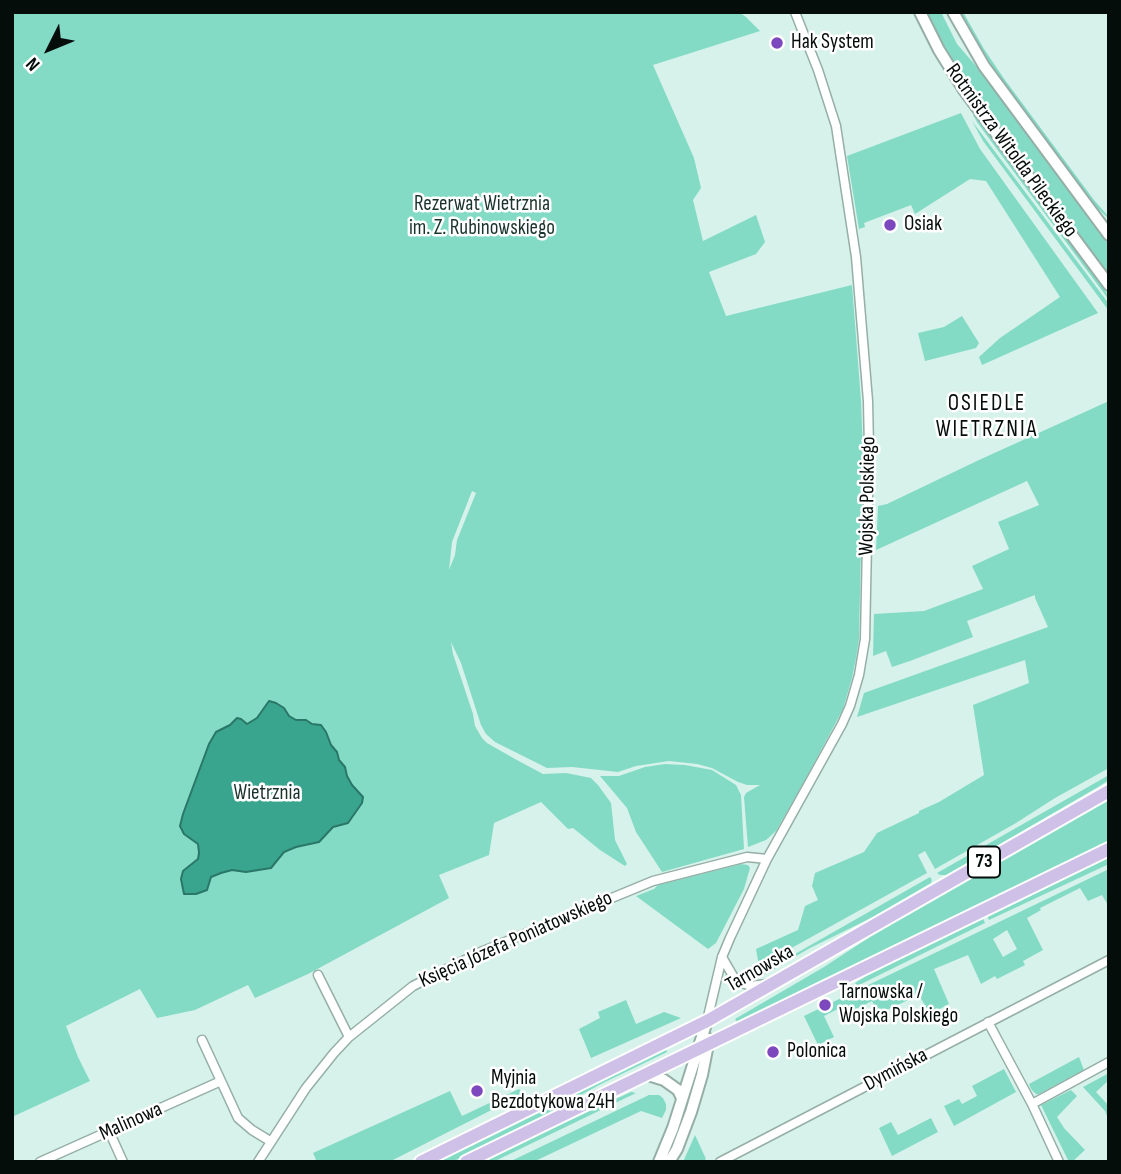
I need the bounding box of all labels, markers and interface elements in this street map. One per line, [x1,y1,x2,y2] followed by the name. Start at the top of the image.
[14,14,84,84] north arrow
[791,30,874,56] place label: Hak System
[769,35,785,51] marker: Hak System
[21,52,45,75] text: N
[940,59,1082,243] street label: Rotmistrza Witolda Pileckiego
[409,192,555,242] park label: Rezerwat Wietrznia im. Z. Rubinowskiego
[904,212,942,238] place label: Osiak
[882,217,898,233] marker: Osiak
[937,390,1037,444] district label: OSIEDLE WIETRZNIA
[854,436,882,556] street label: Wojska Polskiego
[234,781,300,807] park label: Wietrznia
[968,846,1000,877] road number: 73
[415,886,617,994] street label: Księcia Józefa Poniatowskiego
[722,940,798,998] street label: Tarnowska
[839,980,958,1030] place label: Tarnowska / Wojska Polskiego
[817,997,833,1013] marker: Tarnowska / Wojska Polskiego
[787,1039,846,1065] place label: Polonica
[860,1043,932,1097] street label: Dymińska
[765,1044,781,1060] marker: Polonica
[491,1066,615,1116] place label: Myjnia Bezdotykowa 24H
[469,1083,485,1099] marker: Myjnia Bezdotykowa 24H
[96,1097,166,1147] street label: Malinowa

